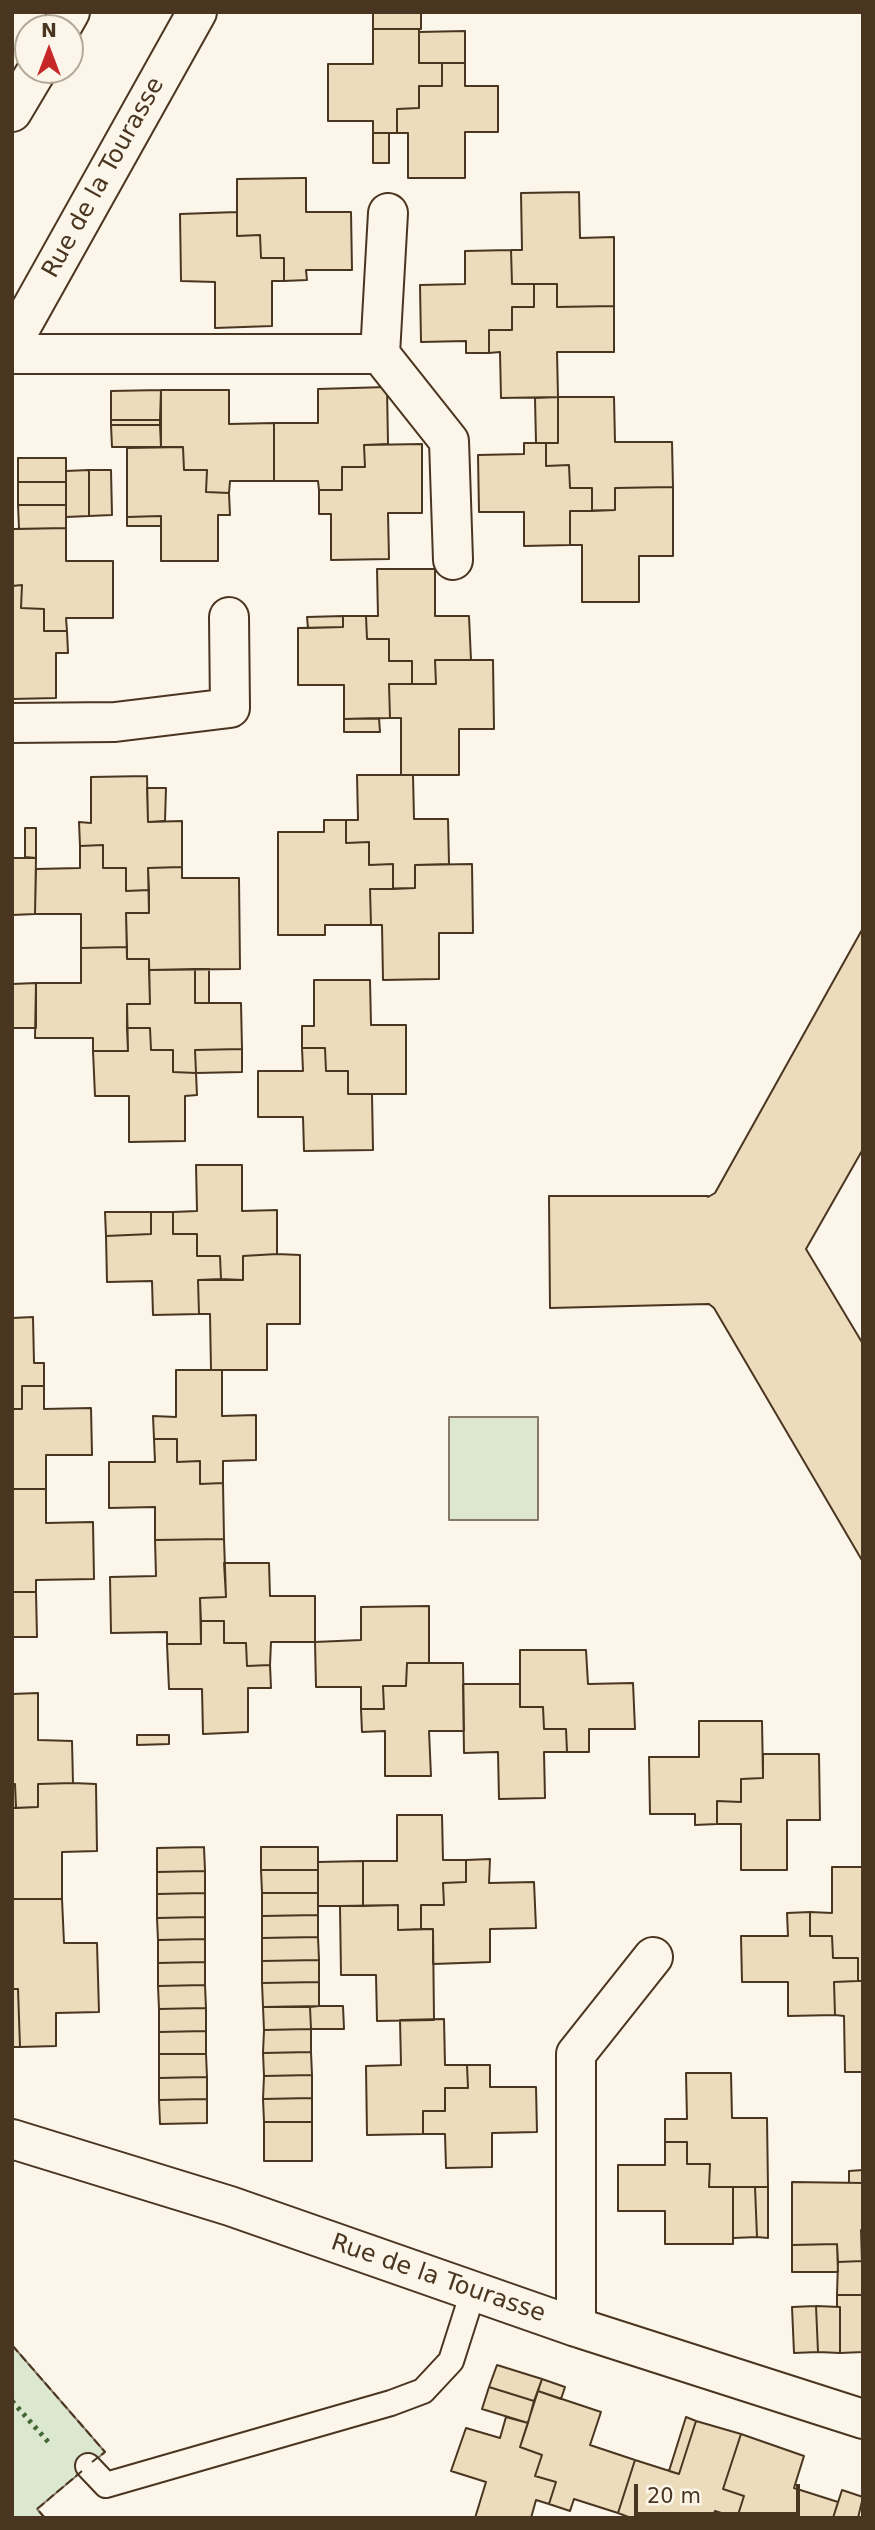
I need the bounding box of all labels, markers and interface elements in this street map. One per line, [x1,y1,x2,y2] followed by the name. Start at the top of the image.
[14,14,84,84] north arrow
[41,19,57,41] text: N
[37,73,171,283] street label: Rue de la Tourasse
[327,2229,549,2329] street label: Rue de la Tourasse
[637,2470,803,2514] scale bar
[647,2484,701,2508] text: 20 m

